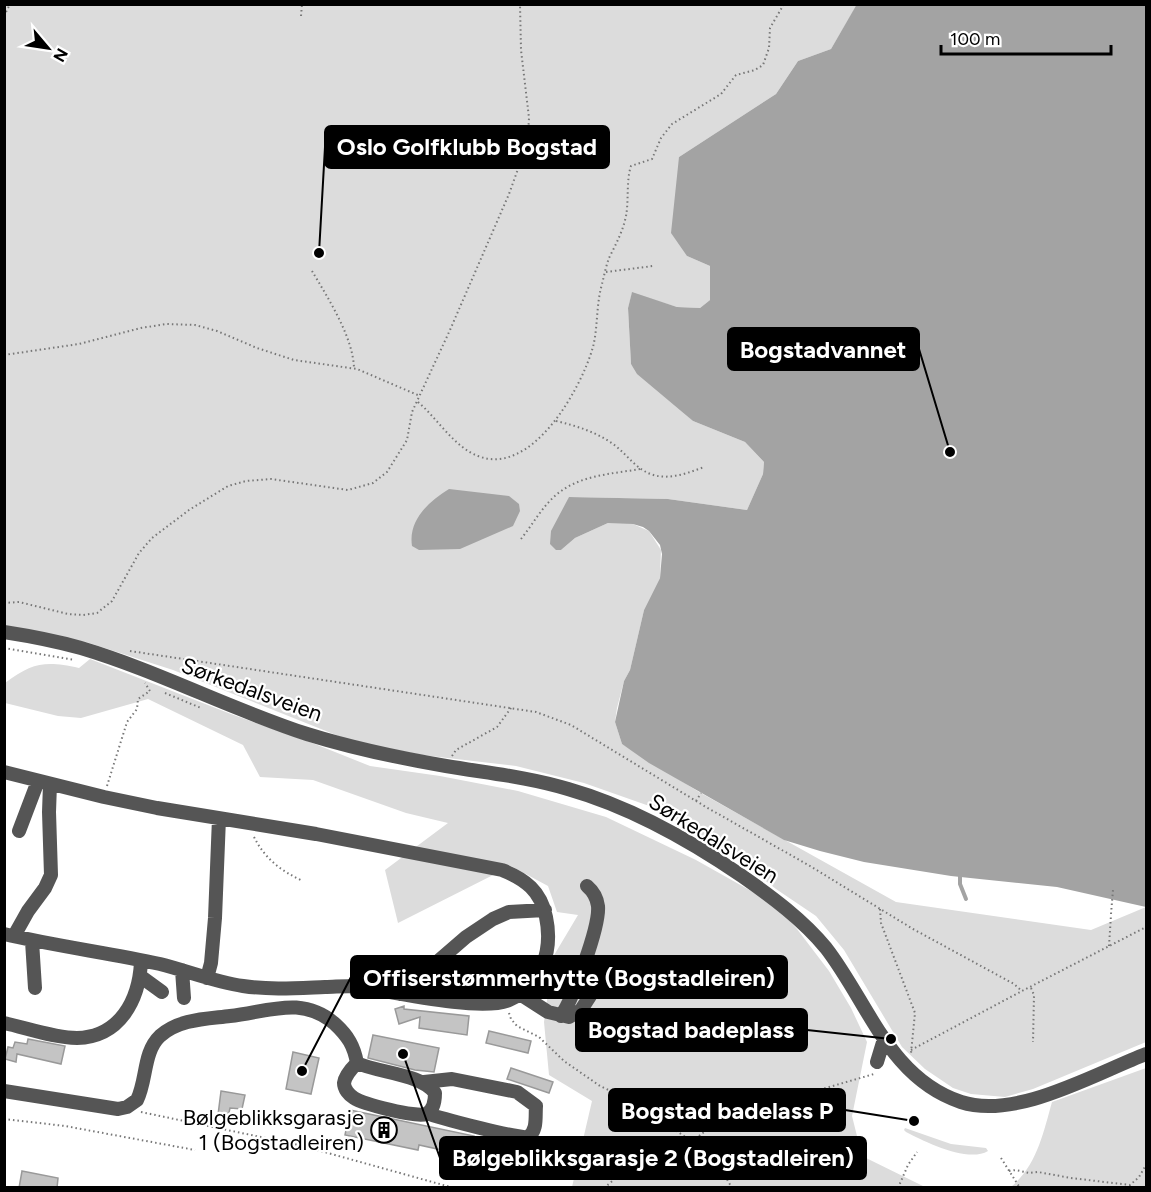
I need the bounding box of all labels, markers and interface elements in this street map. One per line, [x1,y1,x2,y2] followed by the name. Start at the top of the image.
[18,18,78,78] north arrow
[941,18,1110,56] scale bar
[950,28,1000,50] text: 100 m
[49,45,72,65] text: N
[325,126,609,168] callout: Oslo Golfklubb Bogstad
[337,132,597,161] text: Oslo Golfklubb Bogstad
[728,328,919,370] callout: Bogstadvannet
[740,335,906,364] text: Bogstadvannet
[178,651,326,727] street label: Sørkedalsveien
[644,788,784,889] street label: Sørkedalsveien
[351,956,787,998] callout: Offiserstømmerhytte (Bogstadleiren)
[363,963,775,992] text: Offiserstømmerhytte (Bogstadleiren)
[576,1009,807,1051] callout: Bogstad badeplass
[588,1015,794,1044] text: Bogstad badeplass
[609,1089,845,1131] callout: Bogstad badelass P
[621,1096,834,1125] text: Bogstad badelass P
[183,1104,364,1156] place label: Bølgeblikksgarasje 1 (Bogstadleiren)
[369,1115,399,1145] building icon: Bølgeblikksgarasje 1 (Bogstadleiren)
[440,1137,866,1179] callout: Bølgeblikksgarasje 2 (Bogstadleiren)
[452,1143,854,1172] text: Bølgeblikksgarasje 2 (Bogstadleiren)

